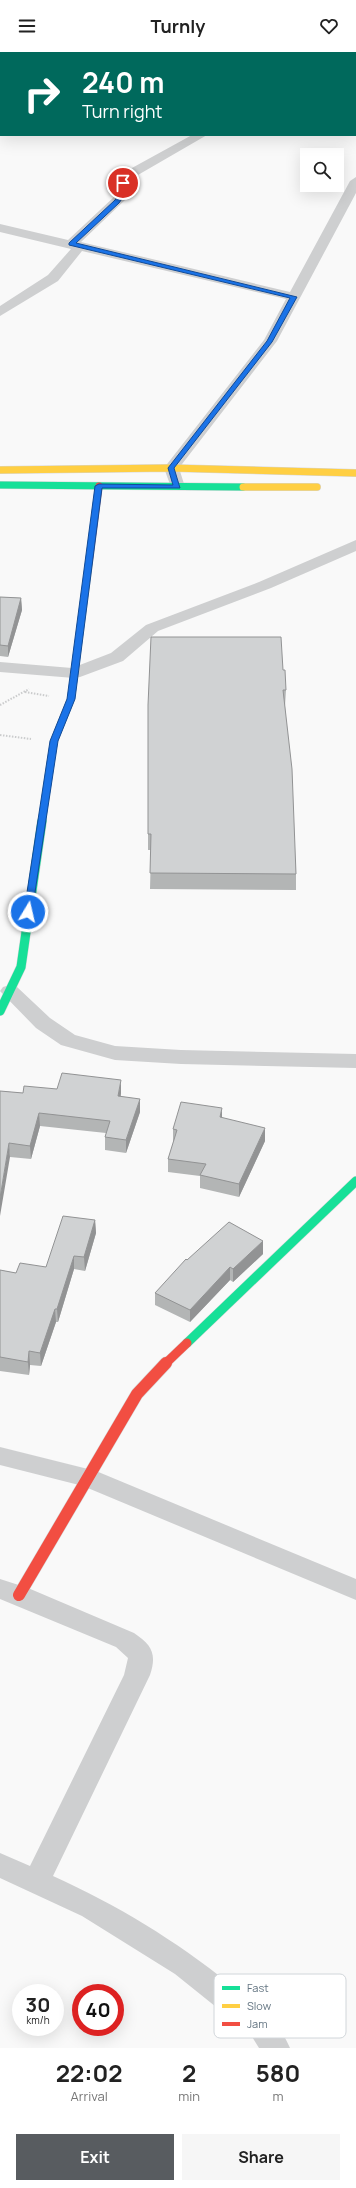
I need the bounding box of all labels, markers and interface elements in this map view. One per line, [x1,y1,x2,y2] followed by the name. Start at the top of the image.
[151,14,205,38] text: Turnly
[16,15,38,37] icon: menu
[318,15,340,37] icon: heart
[82,63,164,101] text: 240 m
[16,68,68,120] icon: right
[82,99,163,123] text: Turn right
[300,148,344,192] map controls
[300,148,344,192] button: search
[106,166,140,200] pin
[112,172,134,194] icon: arrive
[7,891,49,933] position arrow
[214,1974,346,2038] legend
[247,1980,269,1995] text: Fast
[72,1984,124,2036] speed limit sign: 40
[26,1991,50,2018] text: 30
[247,1998,272,2013] text: Slow
[26,2013,50,2027] text: km/h
[247,2016,268,2031] text: Jam
[56,2056,123,2089] text: 22:02
[182,2056,196,2089] text: 2
[256,2056,300,2089] text: 580
[71,2087,108,2105] text: Arrival
[178,2087,200,2105] text: min
[273,2087,284,2105] text: m
[16,2134,174,2180] button: Exit
[182,2134,340,2180] button: Share

